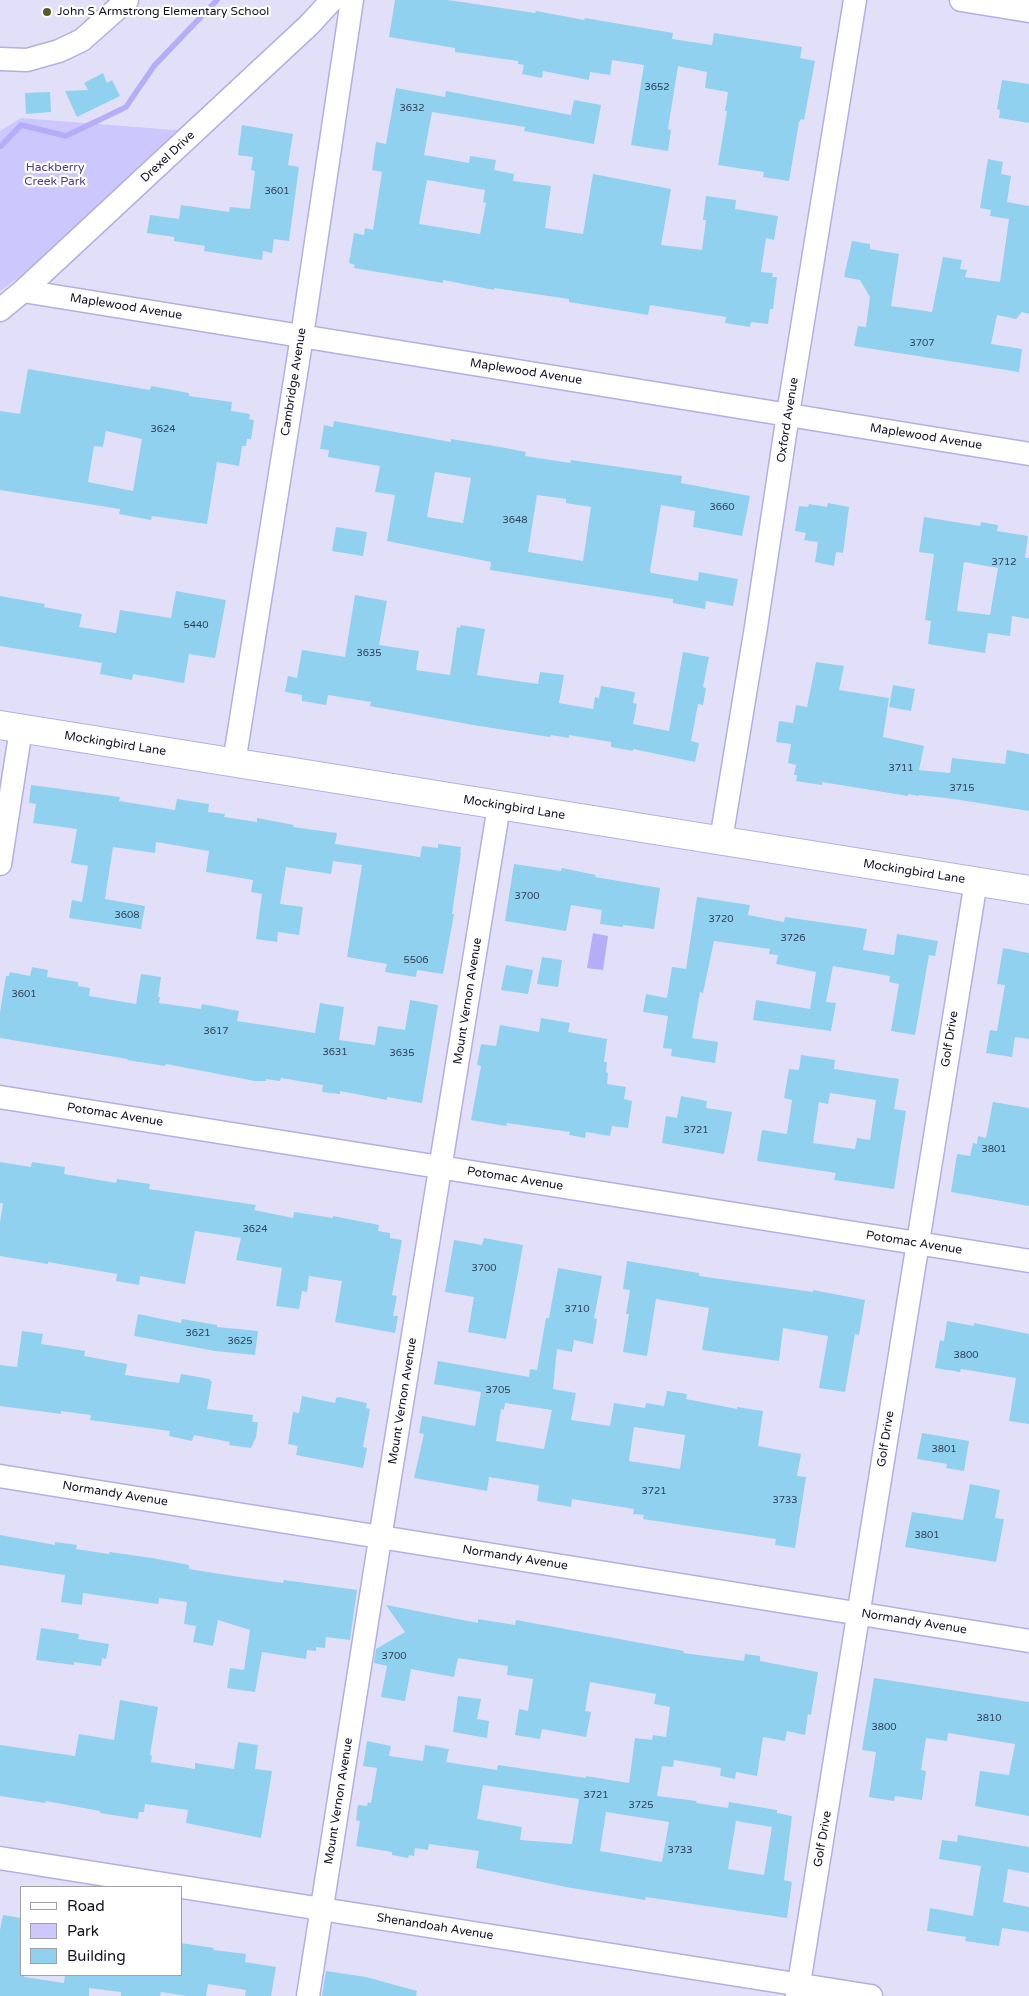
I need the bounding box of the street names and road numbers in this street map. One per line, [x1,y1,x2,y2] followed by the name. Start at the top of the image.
[138,128,198,186] street label: Drexel Drive
[69,291,183,323] street label: Maplewood Avenue
[278,327,310,437] street label: Cambridge Avenue
[469,356,583,388] street label: Maplewood Avenue
[774,376,802,464] street label: Oxford Avenue
[869,421,983,453] street label: Maplewood Avenue
[63,729,167,759] street label: Mockingbird Lane
[462,793,566,823] street label: Mockingbird Lane
[862,857,966,887] street label: Mockingbird Lane
[451,937,485,1065] street label: Mount Vernon Avenue
[938,1010,962,1068] street label: Golf Drive
[66,1100,164,1130] street label: Potomac Avenue
[466,1164,564,1194] street label: Potomac Avenue
[865,1228,963,1258] street label: Potomac Avenue
[386,1337,420,1465] street label: Mount Vernon Avenue
[874,1410,898,1468] street label: Golf Drive
[61,1479,169,1509] street label: Normandy Avenue
[461,1543,569,1573] street label: Normandy Avenue
[860,1607,968,1637] street label: Normandy Avenue
[322,1737,356,1865] street label: Mount Vernon Avenue
[811,1810,835,1868] street label: Golf Drive
[376,1911,494,1943] street label: Shenandoah Avenue

